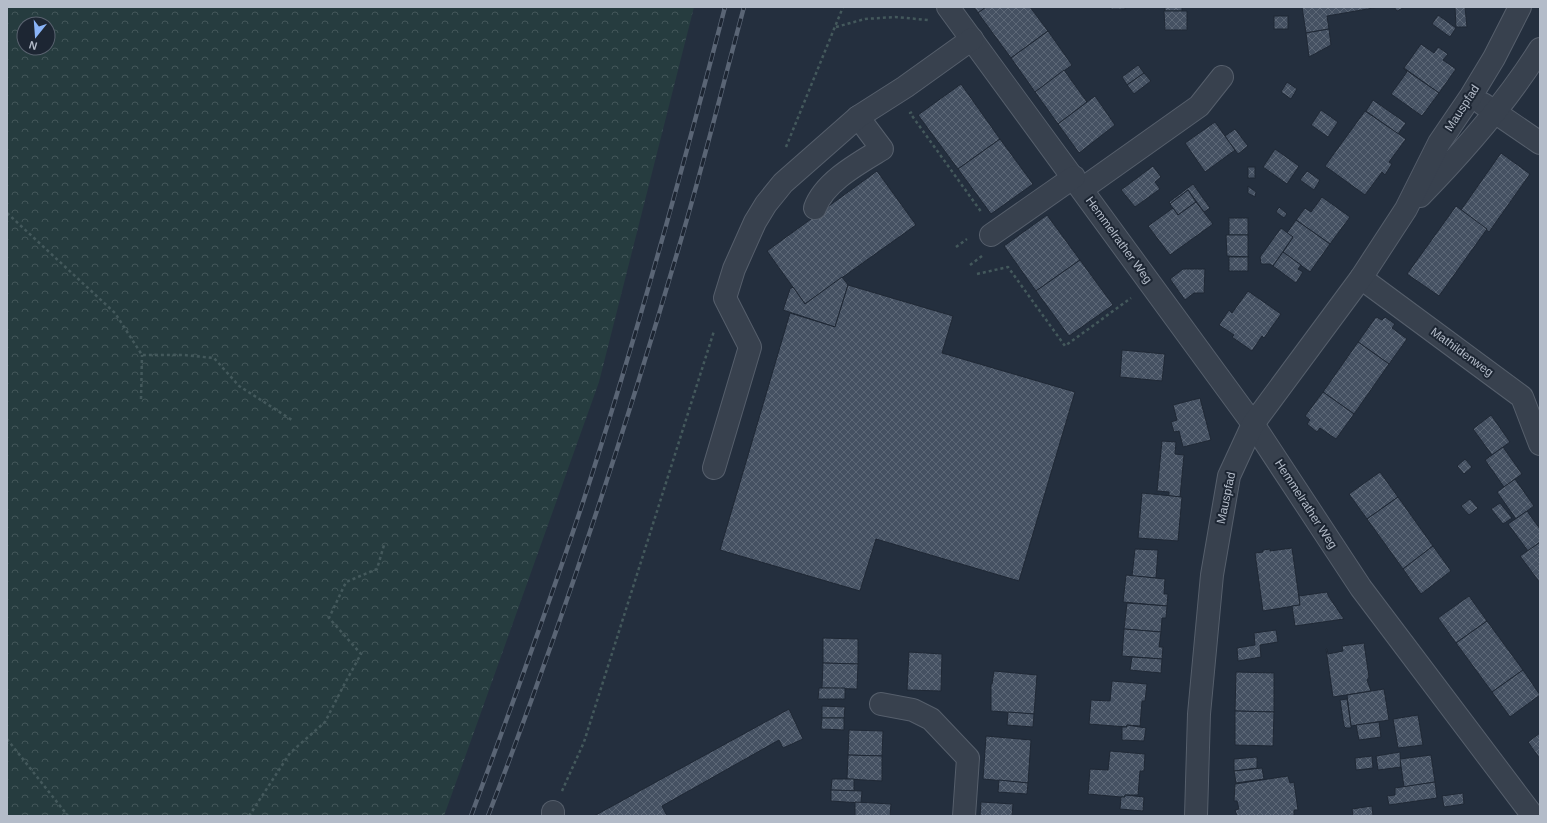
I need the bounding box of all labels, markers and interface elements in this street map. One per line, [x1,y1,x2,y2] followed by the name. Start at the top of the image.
[16,16,56,56] north arrow
[27,39,39,52] text: N
[1442,82,1482,134] street label: Mauspfad
[1083,194,1155,286] street label: Hemmelrather Weg
[1428,325,1496,379] street label: Mathildenweg
[1272,457,1340,551] street label: Hemmelrather Weg
[1214,471,1238,525] street label: Mauspfad

